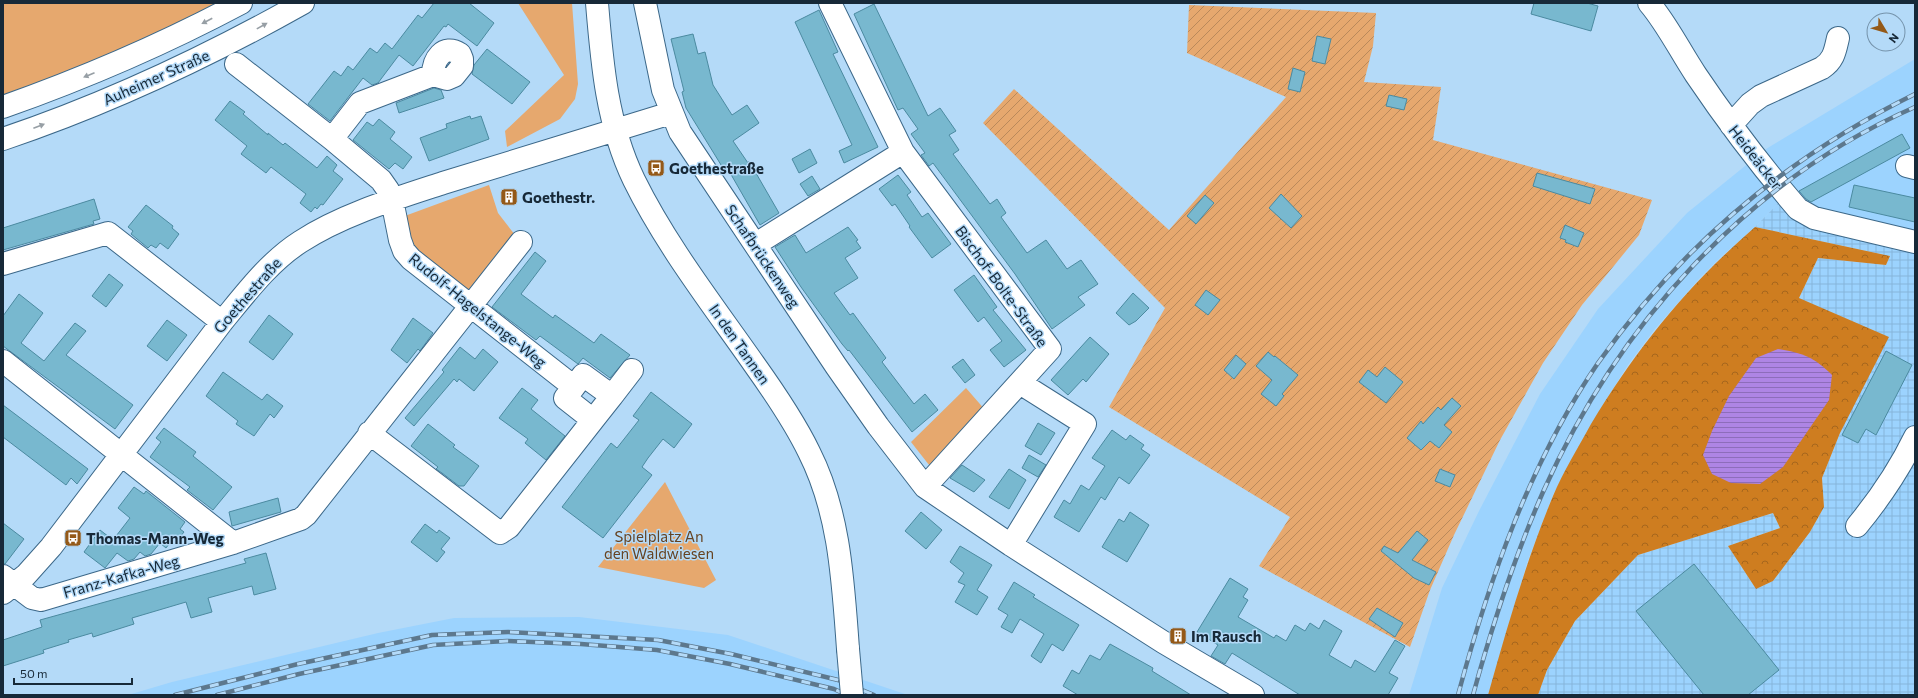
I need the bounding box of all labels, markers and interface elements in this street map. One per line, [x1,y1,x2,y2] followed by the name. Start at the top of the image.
[1866,12,1906,52] north arrow
[201,18,213,24] one-way arrow
[256,23,268,29] one-way arrow
[1887,31,1902,46] text: N
[100,46,212,108] street label: Auheimer Straße
[83,72,94,78] one-way arrow
[1725,121,1787,193] street label: Heideäcker
[33,123,45,129] one-way arrow
[646,158,666,178] bus stop icon: Goethestraße
[669,159,764,177] place label: Goethestraße
[499,187,519,207] building icon: Goethestr.
[522,188,595,206] place label: Goethestr.
[722,201,804,311] street label: Schafbrückenweg
[952,222,1052,350] street label: Bischof-Bolte-Straße
[406,249,550,371] street label: Rudolf-Hagelstange-Weg
[209,254,285,336] street label: Goethestraße
[706,301,774,387] street label: In den Tannen
[604,527,714,562] park label: Spielplatz An den Waldwiesen
[63,528,83,548] bus stop icon: Thomas-Mann-Weg
[86,529,224,547] place label: Thomas-Mann-Weg
[61,551,181,601] street label: Franz-Kafka-Weg
[1168,626,1188,646] building icon: Im Rausch
[1191,627,1261,645] place label: Im Rausch
[14,660,132,686] scale bar
[20,666,48,680] text: 50 m

